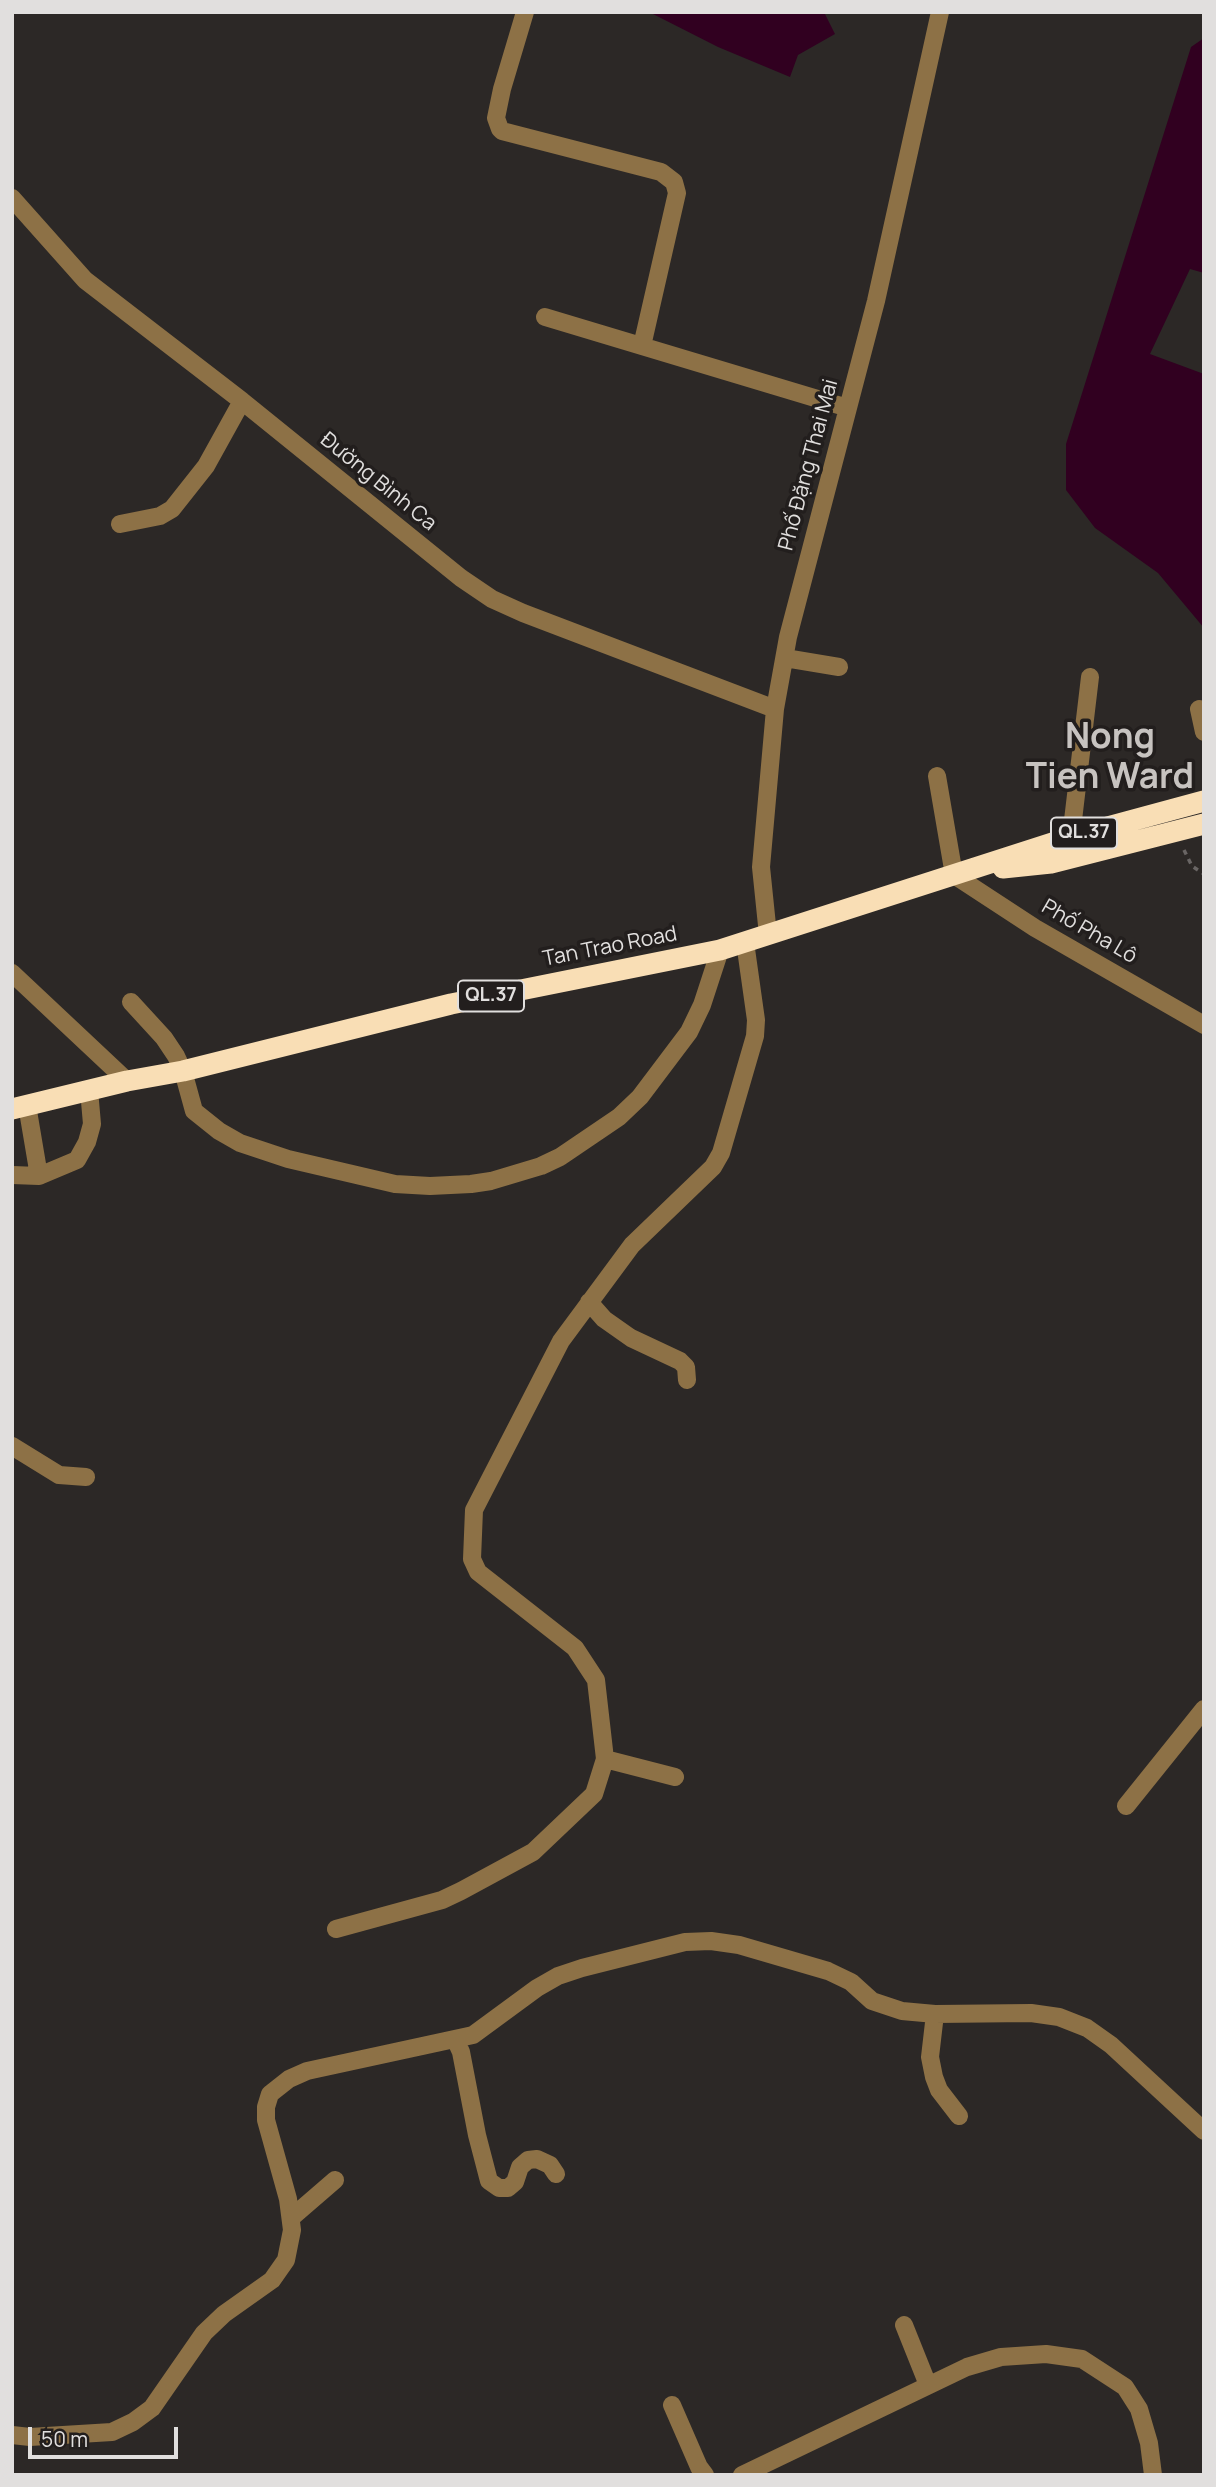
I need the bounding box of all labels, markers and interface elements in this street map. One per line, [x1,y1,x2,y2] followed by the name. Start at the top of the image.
[774,376,844,554] street label: Phố Đặng Thai Mai
[315,428,441,536] street label: Đường Bình Ca
[1026,717,1194,799] district label: Nong Tien Ward
[1051,818,1117,848] road number: QL.37
[1037,895,1141,969] street label: Phố Pha Lô
[541,922,679,972] street label: Tan Trao Road
[458,980,524,1012] road number: QL.37
[32,2414,182,2458] scale bar
[41,2425,88,2453] text: 50 m

